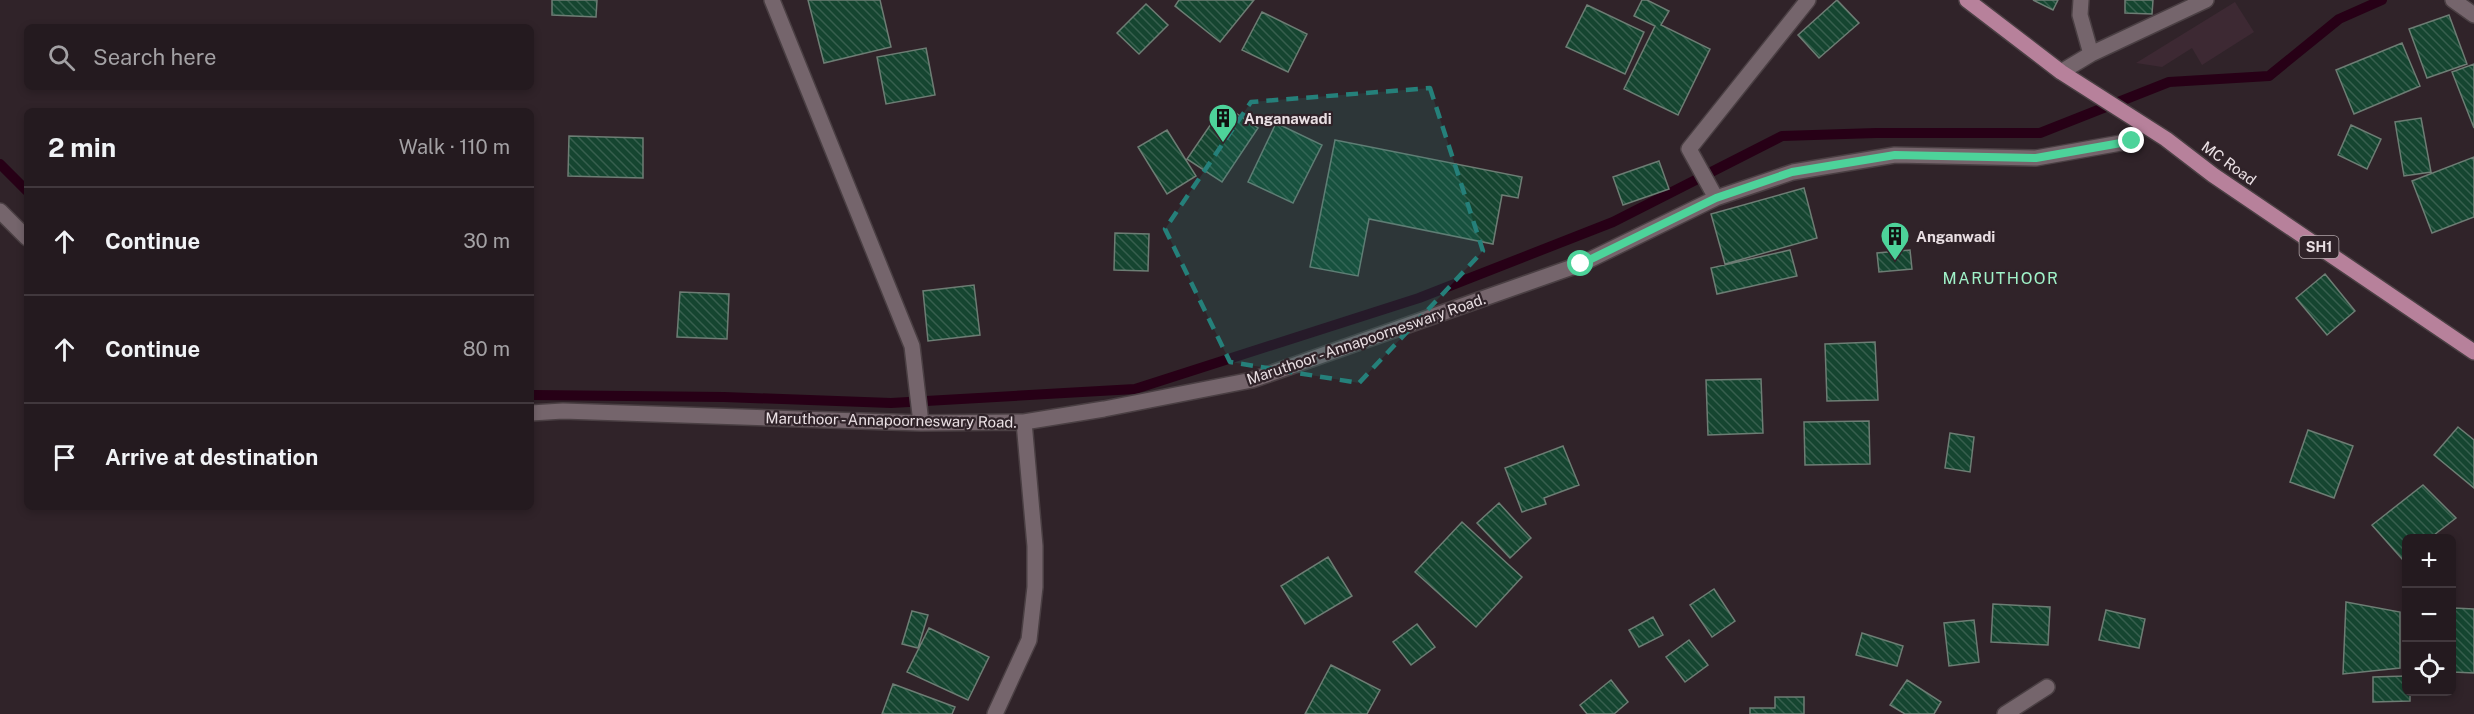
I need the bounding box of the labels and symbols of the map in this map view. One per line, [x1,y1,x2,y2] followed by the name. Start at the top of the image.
[1207,102,1239,144] building icon: Anganawadi
[1244,110,1332,127] place label: Anganawadi
[2118,127,2144,153] route end
[2199,138,2259,188] street label: MC Road
[1879,220,1911,262] building icon: Anganwadi
[1916,228,1995,245] place label: Anganwadi
[2300,236,2338,258] road number: SH1
[1567,250,1593,276] route start
[1943,269,2059,288] district label: MARUTHOOR
[1244,290,1488,388] street label: Maruthoor - Annapoorneswary Road.
[765,409,1017,431] street label: Maruthoor - Annapoorneswary Road.

